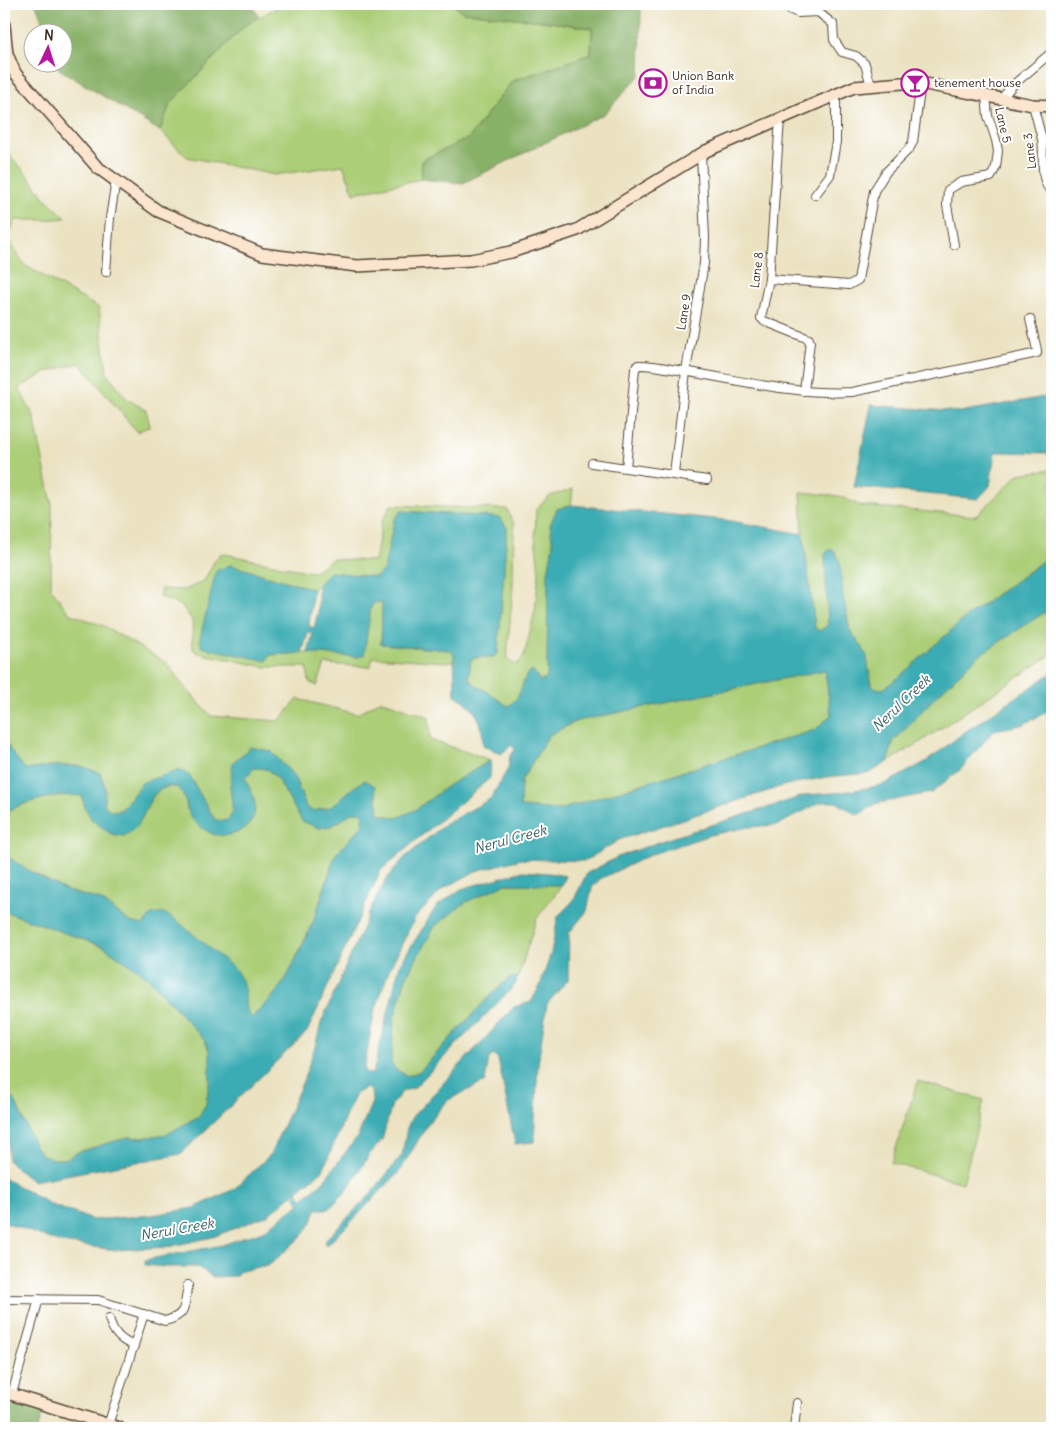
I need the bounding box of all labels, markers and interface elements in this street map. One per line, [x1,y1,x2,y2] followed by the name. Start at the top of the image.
[22,22,72,72] north arrow
[43,26,54,44] text: N
[638,68,668,98] bank icon: Union Bank of India
[672,68,734,97] place label: Union Bank of India
[900,68,930,98] bar icon: tenement house
[934,75,1021,90] place label: tenement house
[992,105,1015,144] street label: Lane 5
[1020,132,1039,170] street label: Lane 3
[747,251,766,289] street label: Lane 8
[673,293,694,331] street label: Lane 9
[868,670,935,735] water label: Nerul Creek
[472,820,549,857] water label: Nerul Creek
[139,1214,216,1244] water label: Nerul Creek

